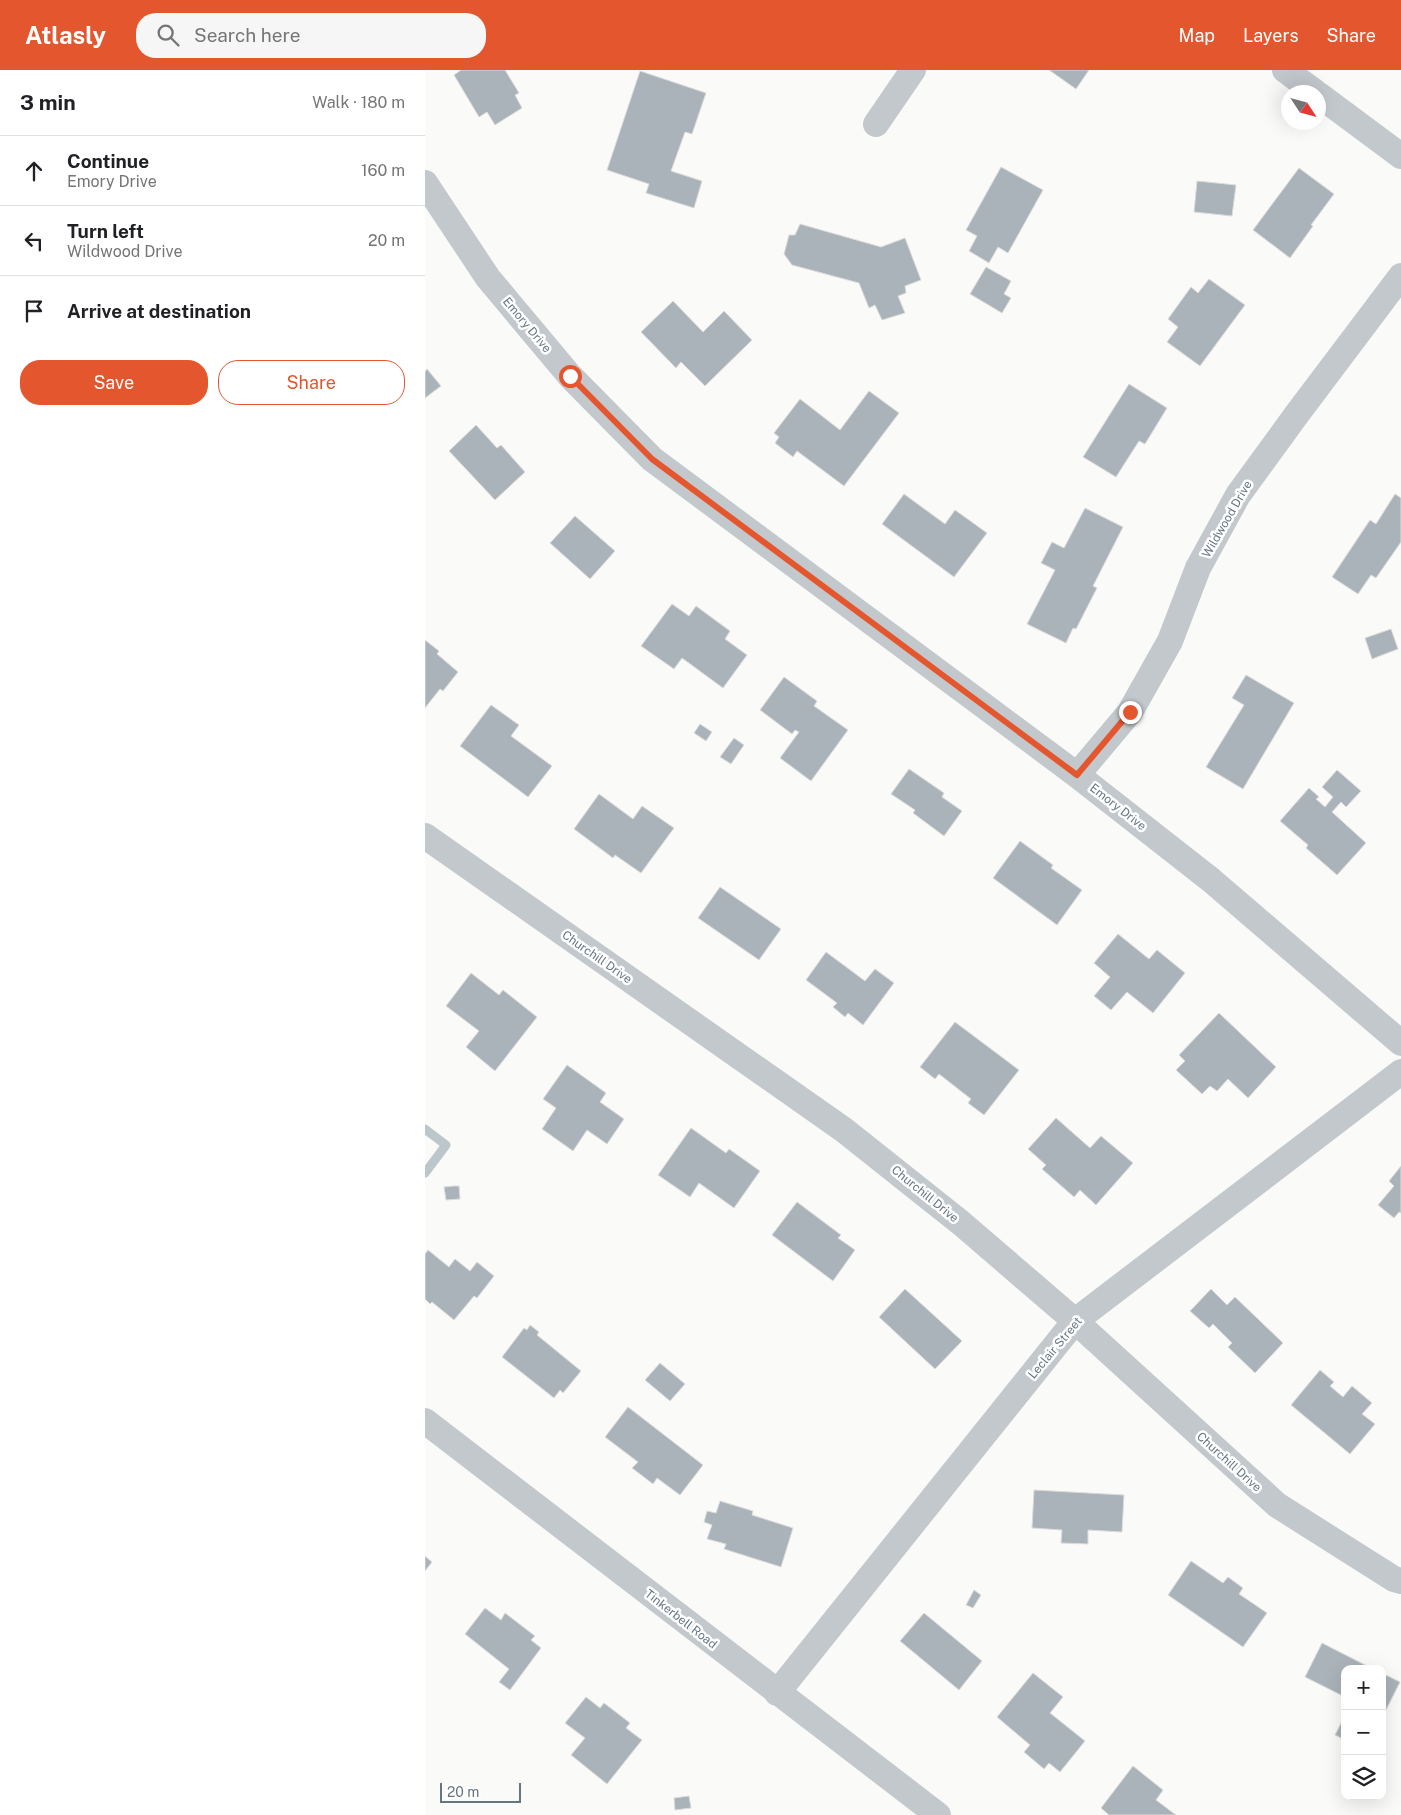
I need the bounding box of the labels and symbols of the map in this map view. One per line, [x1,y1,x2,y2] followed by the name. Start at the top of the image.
[1281,85,1326,130] north arrow
[500,295,554,355] street label: Emory Drive
[559,365,582,388] route start
[1199,478,1255,560] street label: Wildwood Drive
[1119,701,1142,724] route end
[1087,781,1149,833] street label: Emory Drive
[559,928,635,986] street label: Churchill Drive
[889,1163,961,1225] street label: Churchill Drive
[1025,1314,1085,1382] street label: Leclair Street
[1194,1429,1264,1495] street label: Churchill Drive
[642,1587,720,1651] street label: Tinkerbell Road
[440,1780,521,1803] scale bar

